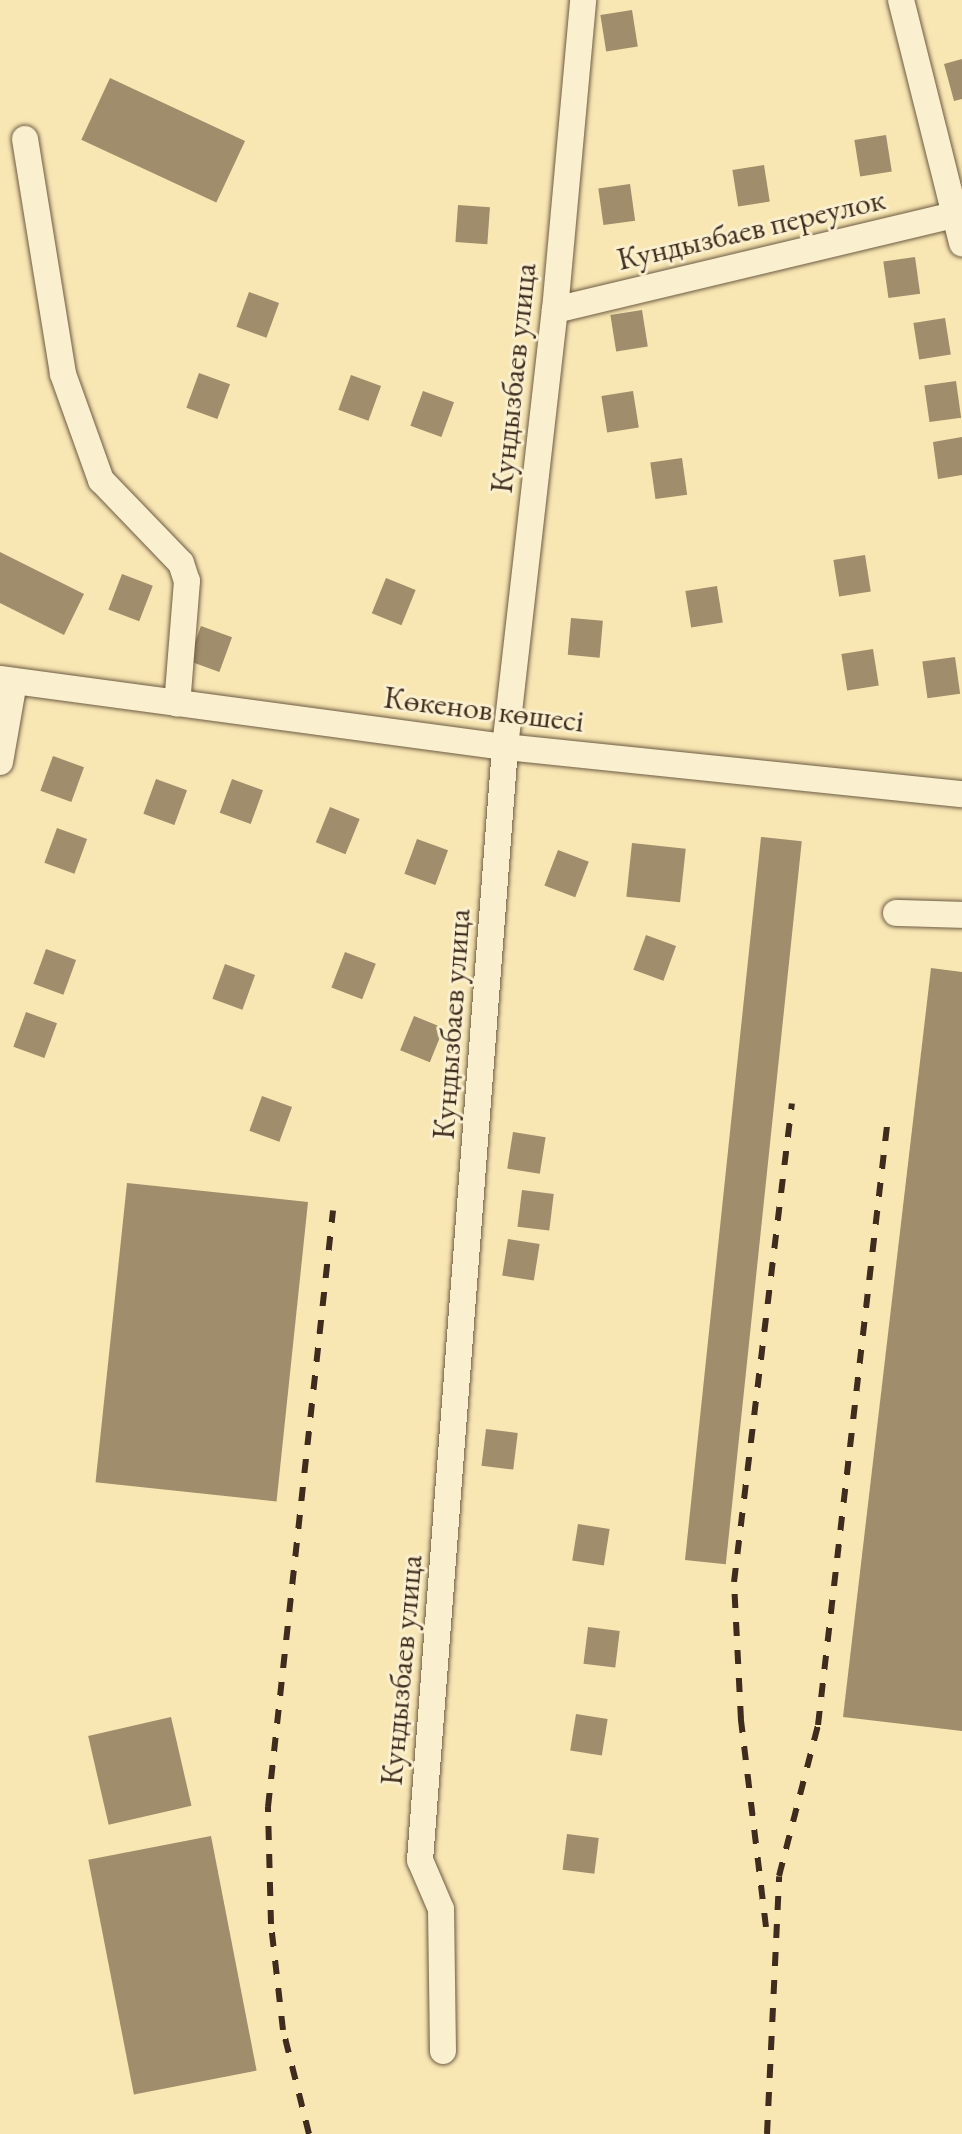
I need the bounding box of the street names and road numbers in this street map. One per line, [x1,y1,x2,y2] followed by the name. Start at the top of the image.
[613,179,889,279] street label: Кундызбаев переулок
[482,261,544,495] street label: Кундызбаев улица
[382,678,586,740] street label: Көкенов көшесі
[424,907,478,1141] street label: Кундызбаев улица
[372,1553,430,1787] street label: Кундызбаев улица

